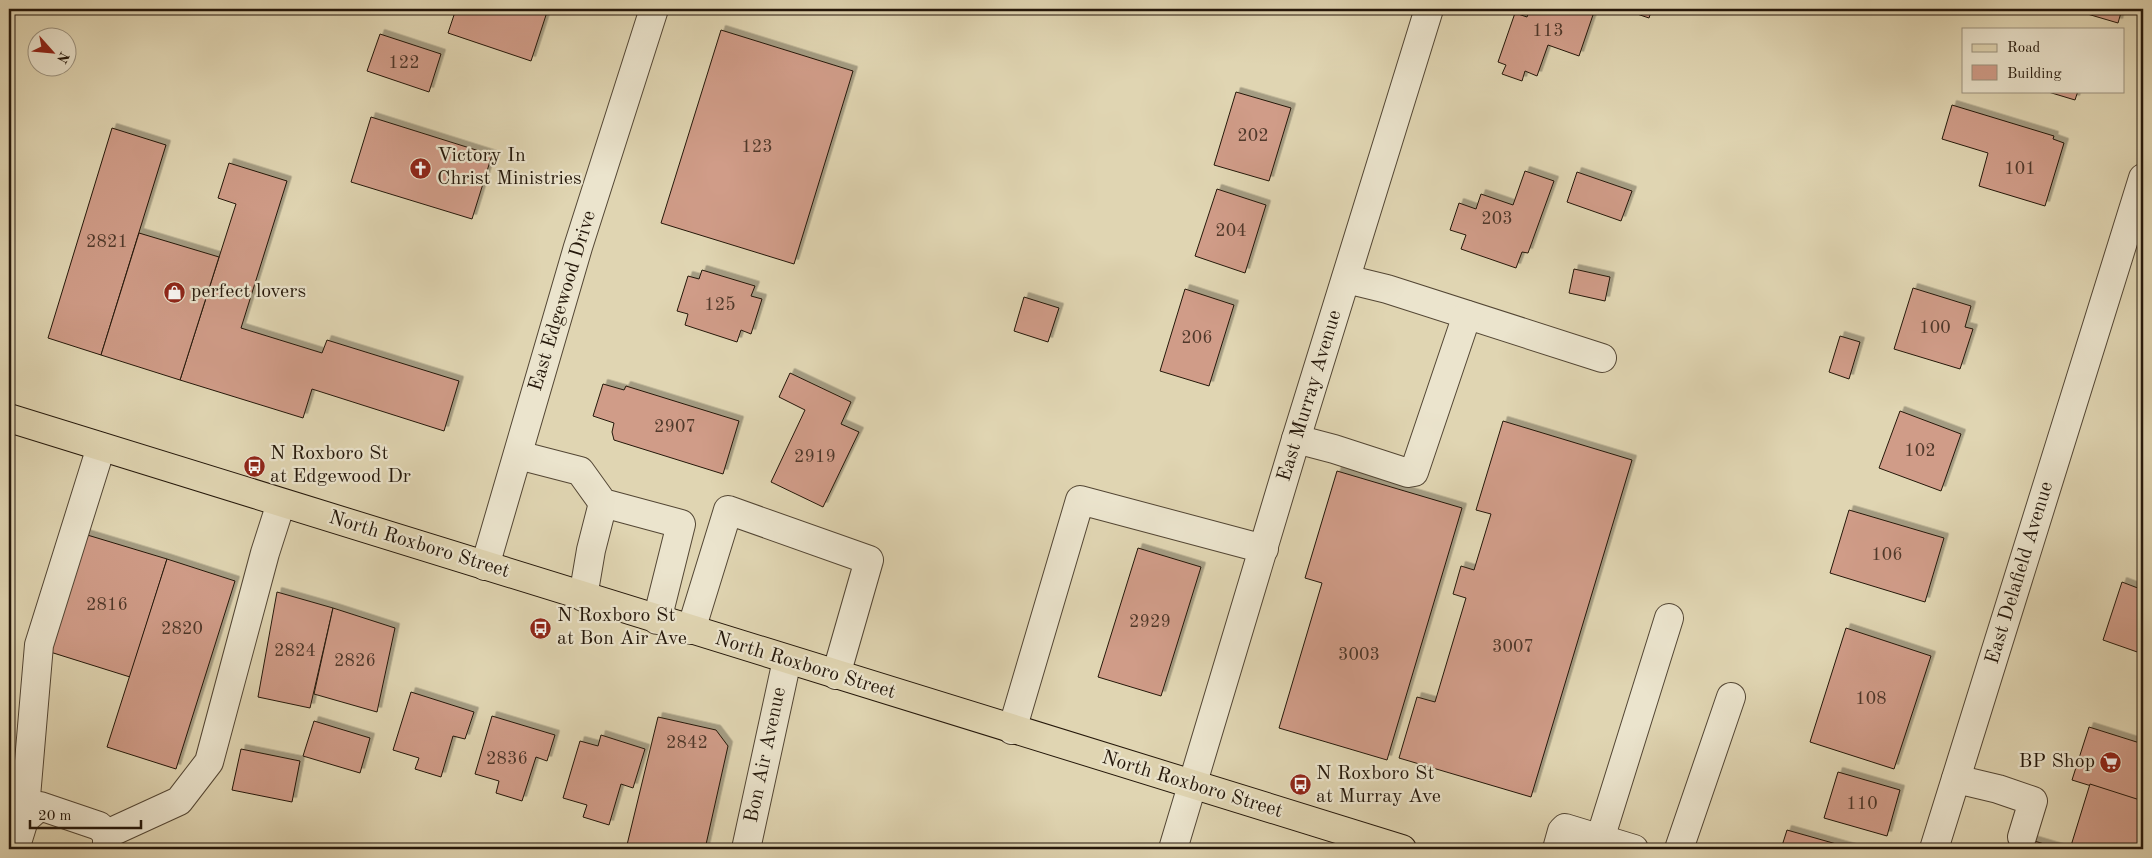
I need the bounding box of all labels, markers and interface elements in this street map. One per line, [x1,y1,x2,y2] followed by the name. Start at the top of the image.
[1532,22,1564,40] house number: 113
[28,28,78,78] north arrow
[1962,28,2124,92] legend
[2007,41,2041,56] text: Road
[54,50,71,66] text: N
[388,54,420,72] house number: 122
[2007,67,2062,82] text: Building
[1237,127,1269,145] house number: 202
[741,138,773,156] house number: 123
[437,146,582,189] place label: Victory In Christ Ministries
[409,156,433,180] church icon: Victory In Christ Ministries
[2004,160,2036,178] house number: 101
[526,208,600,394] street label: East Edgewood Drive
[1481,210,1513,228] house number: 203
[1215,222,1247,240] house number: 204
[86,233,128,251] house number: 2821
[163,280,187,304] shop icon: perfect lovers
[191,282,306,302] place label: perfect lovers
[704,296,736,314] house number: 125
[1274,308,1346,484] street label: East Murray Avenue
[1919,319,1951,337] house number: 100
[1181,329,1213,347] house number: 206
[654,418,696,436] house number: 2907
[1904,442,1936,460] house number: 102
[270,444,411,487] place label: N Roxboro St at Edgewood Dr
[794,448,836,466] house number: 2919
[242,454,266,478] bus stop icon: N Roxboro St at Edgewood Dr
[1983,479,2057,667] street label: East Delafield Avenue
[326,508,512,582] street label: North Roxboro Street
[1871,546,1903,564] house number: 106
[86,596,128,614] house number: 2816
[557,606,687,649] place label: N Roxboro St at Bon Air Ave
[1129,613,1171,631] house number: 2929
[529,616,553,640] bus stop icon: N Roxboro St at Bon Air Ave
[161,620,203,638] house number: 2820
[712,629,898,703] street label: North Roxboro Street
[1492,638,1534,656] house number: 3007
[274,642,316,660] house number: 2824
[1338,646,1380,664] house number: 3003
[334,652,376,670] house number: 2826
[742,685,790,825] street label: Bon Air Avenue
[1855,690,1887,708] house number: 108
[666,734,708,752] house number: 2842
[1099,748,1285,822] street label: North Roxboro Street
[486,750,528,768] house number: 2836
[2099,750,2123,774] supermarket icon: BP Shop
[2018,752,2095,772] place label: BP Shop
[1316,764,1441,807] place label: N Roxboro St at Murray Ave
[1288,773,1312,797] bus stop icon: N Roxboro St at Murray Ave
[1846,795,1878,813] house number: 110
[30,798,141,830] scale bar
[38,809,72,824] text: 20 m

